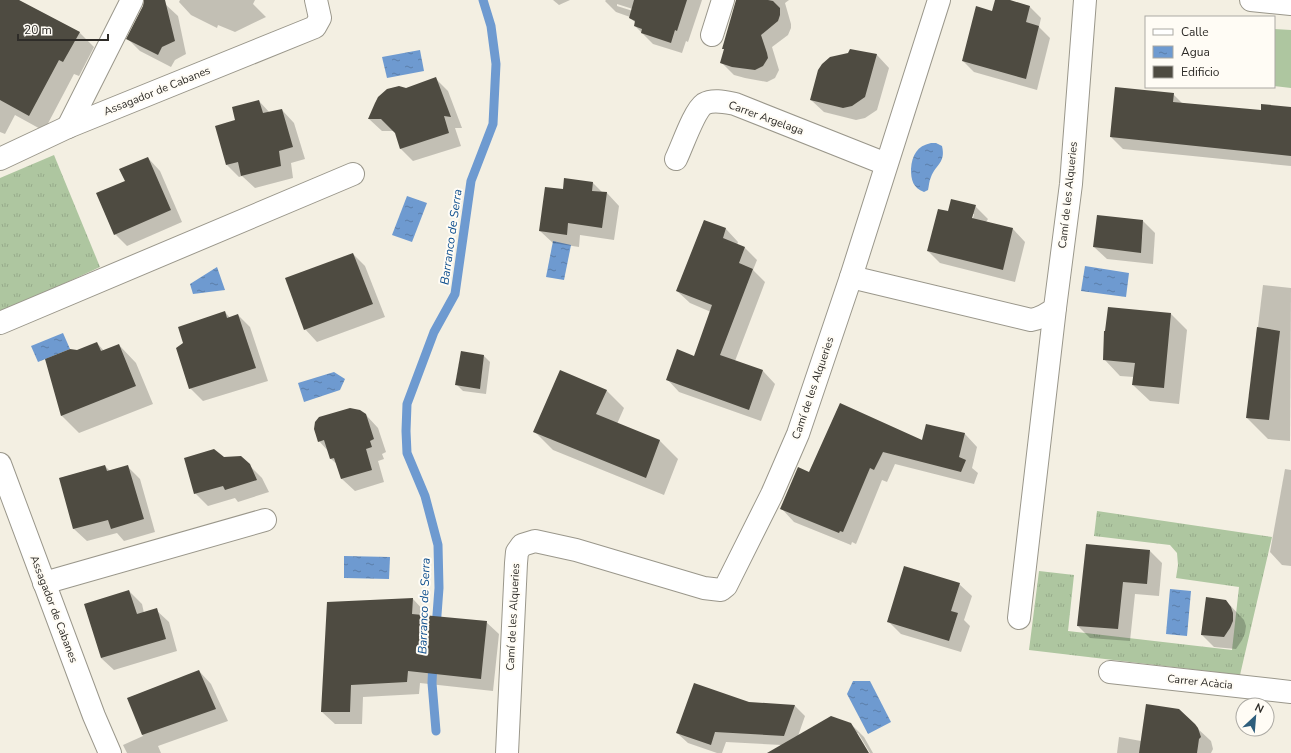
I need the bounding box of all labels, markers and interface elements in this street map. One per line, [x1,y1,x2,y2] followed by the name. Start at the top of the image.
[18,16,108,42] scale bar
[1145,16,1275,88] legend
[24,22,52,38] text: 20 m
[1181,24,1209,40] text: Calle
[1181,44,1210,60] text: Agua
[101,63,213,119] street label: Assagador de Cabanes
[1181,64,1220,80] text: Edificio
[726,97,806,139] street label: Carrer Argelaga
[1055,141,1081,249] street label: Camí de les Alqueries
[436,188,466,286] water label: Barranco de Serra
[788,335,838,441] street label: Camí de les Alqueries
[27,553,81,665] street label: Assagador de Cabanes
[414,558,434,654] water label: Barranco de Serra
[503,563,523,671] street label: Camí de les Alqueries
[1166,671,1234,693] street label: Carrer Acàcia
[1235,697,1275,737] north arrow
[1252,700,1266,717] text: N

